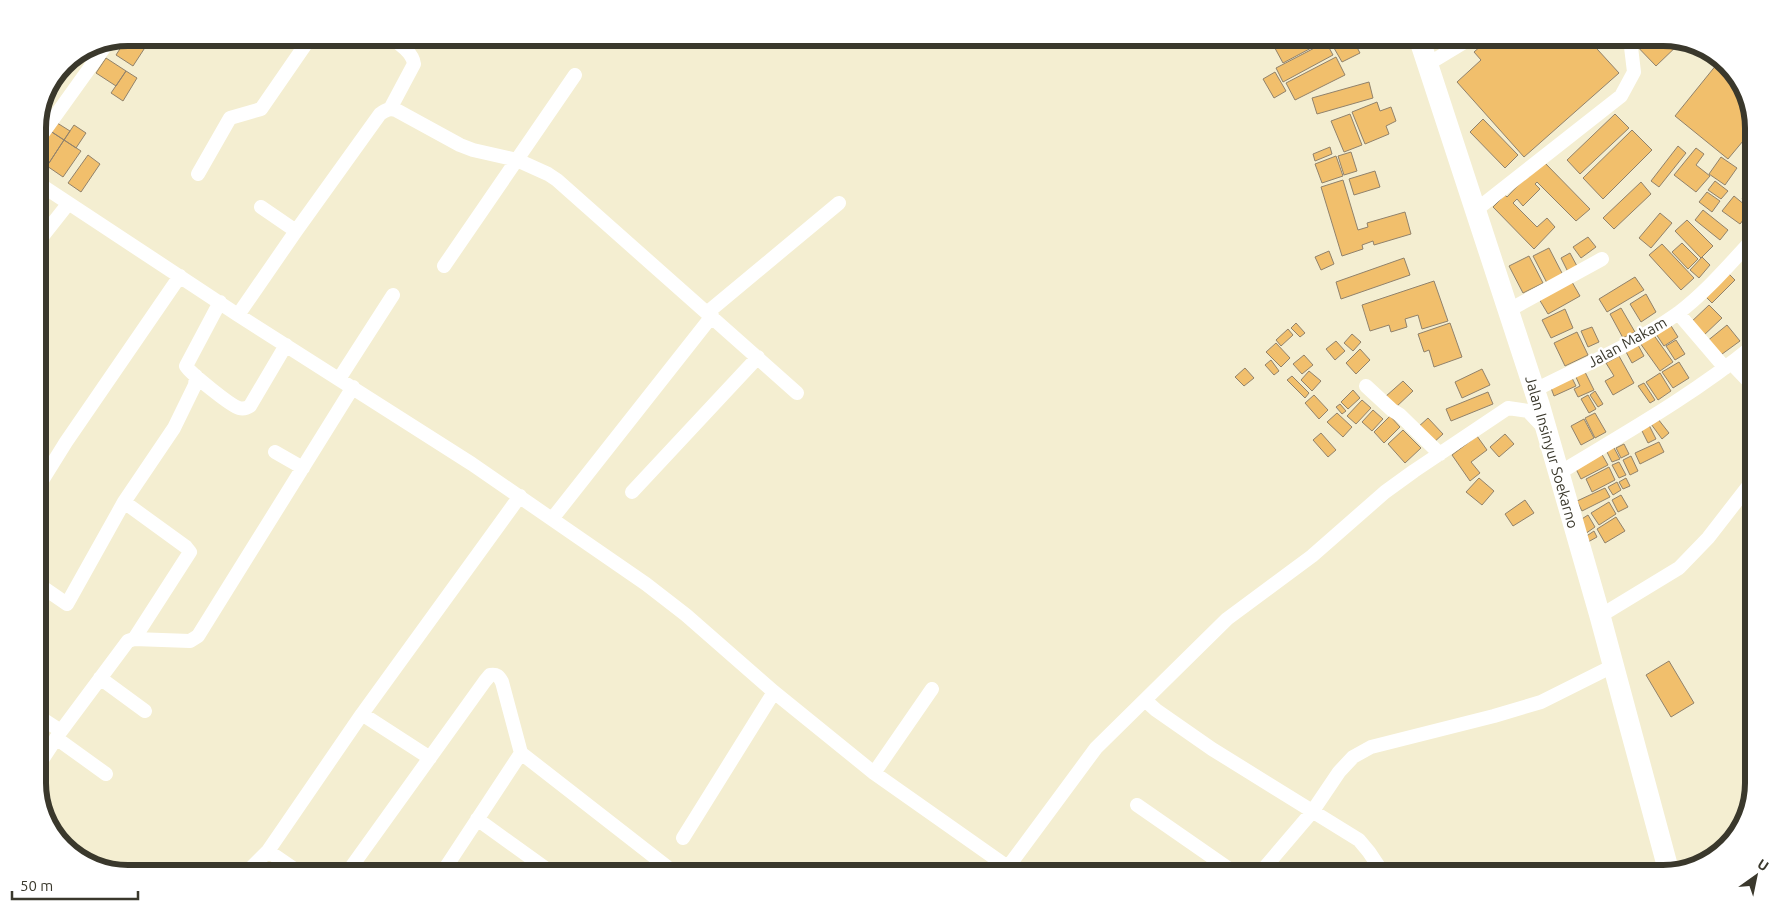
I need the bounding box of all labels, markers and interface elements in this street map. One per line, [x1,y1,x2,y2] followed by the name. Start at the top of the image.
[1585,313,1669,371] street label: Jalan Makam
[1522,374,1582,530] street label: Jalan Insinyur Soekarno
[1731,851,1781,901] north arrow
[1755,856,1772,874] text: U
[12,868,139,900] scale bar
[20,877,53,894] text: 50 m

